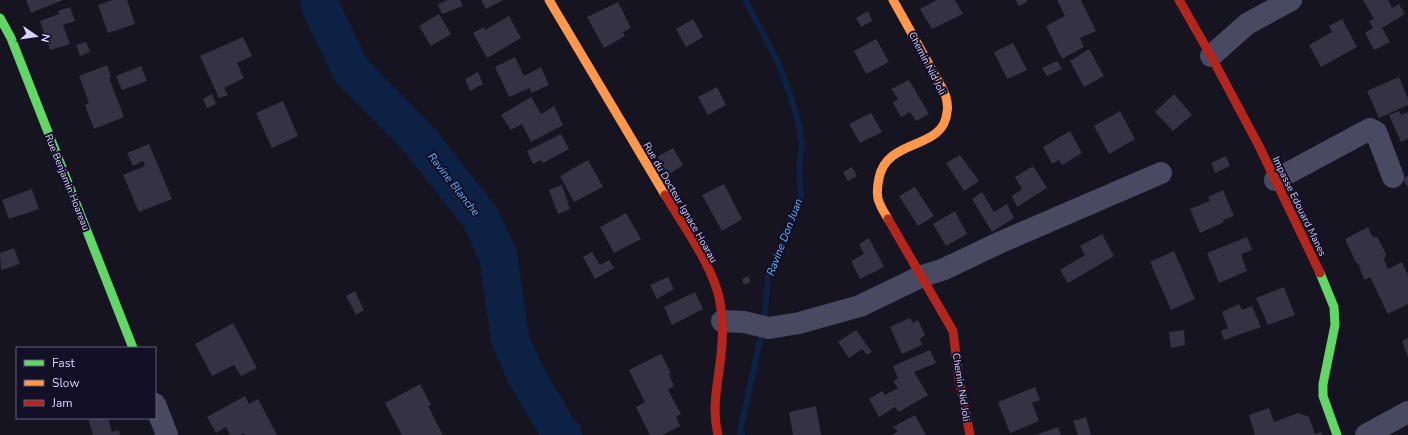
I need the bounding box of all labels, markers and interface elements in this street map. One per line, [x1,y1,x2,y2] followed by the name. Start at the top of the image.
[16,16,56,56] north arrow
[905,30,949,97] street label: Chemin Nid Joli
[37,32,53,44] text: N
[41,132,93,233] street label: Rue Benjamin Hoareau
[640,140,720,265] street label: Rue du Docteur Ignace Hoarau
[424,150,483,219] water label: Ravine Blanche
[1269,154,1329,259] street label: Impasse Edouard Manes
[763,196,806,278] water label: Ravine Don Juan
[16,347,156,419] legend
[949,352,973,422] street label: Chemin Nid Joli
[52,355,75,371] text: Fast
[52,375,80,391] text: Slow
[51,395,73,411] text: Jam

